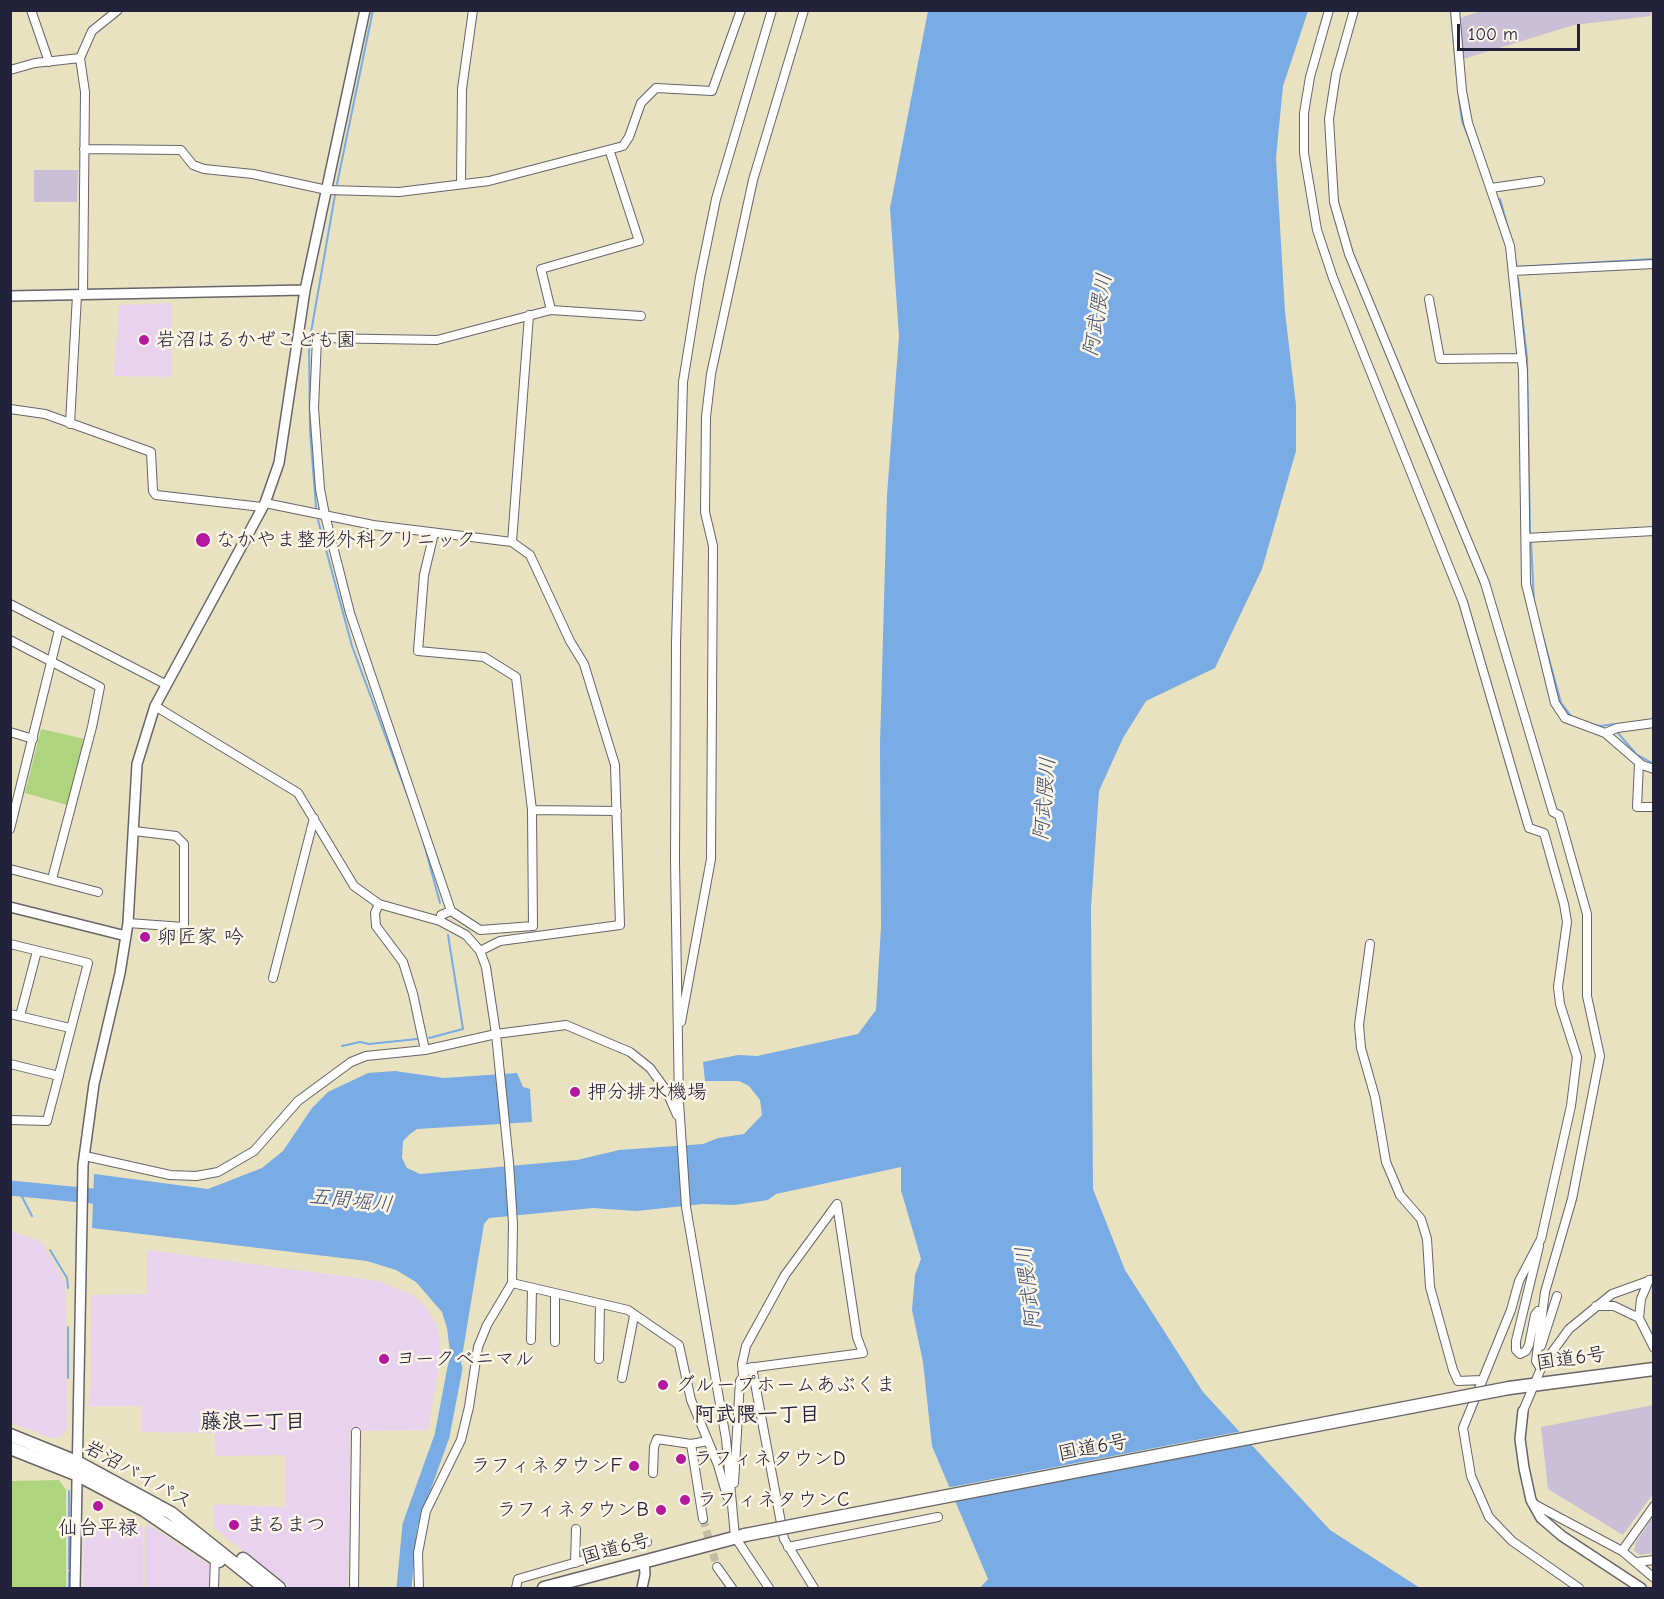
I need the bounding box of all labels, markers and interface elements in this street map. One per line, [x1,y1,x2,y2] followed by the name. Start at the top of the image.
[1460,12,1583,50] scale bar
[1468,24,1518,45] text: 100 m
[1078,271,1118,359] water label: 阿武隈川
[156,328,356,352] place label: 岩沼はるかぜこども園
[137,333,151,347] marker: 岩沼はるかぜこども園
[216,528,476,552] place label: なかやま整形外科クリニック
[194,531,212,549] marker: なかやま整形外科クリニック
[1029,756,1061,842] water label: 阿武隈川
[157,925,244,949] place label: 卵匠家 吟
[138,930,152,944] marker: 卵匠家 吟
[587,1080,707,1104] place label: 押分排水機場
[568,1085,582,1099] marker: 押分排水機場
[308,1184,394,1218] water label: 五間堀川
[1011,1245,1047,1331] water label: 阿武隈川
[1534,1342,1608,1376] street label: 国道6号
[396,1347,535,1371] place label: ヨークベニマル
[377,1352,391,1366] marker: ヨークベニマル
[675,1373,896,1397] place label: グループホームあぶくま
[656,1378,670,1392] marker: グループホームあぶくま
[694,1402,820,1428] district label: 阿武隈一丁目
[201,1409,305,1435] district label: 藤浪二丁目
[1056,1429,1130,1467] street label: 国道6号
[80,1435,196,1515] street label: 岩沼バイパス
[693,1447,846,1471] place label: ラフィネタウンD
[674,1452,688,1466] marker: ラフィネタウンD
[470,1454,622,1478] place label: ラフィネタウンF
[627,1459,641,1473] marker: ラフィネタウンF
[697,1488,849,1512] place label: ラフィネタウンC
[678,1493,692,1507] marker: ラフィネタウンC
[497,1498,649,1522] place label: ラフィネタウンB
[91,1499,105,1513] marker: 仙台平禄
[654,1503,668,1517] marker: ラフィネタウンB
[246,1513,326,1537] place label: まるまつ
[58,1516,138,1540] place label: 仙台平禄
[227,1518,241,1532] marker: まるまつ
[579,1528,653,1570] street label: 国道6号

